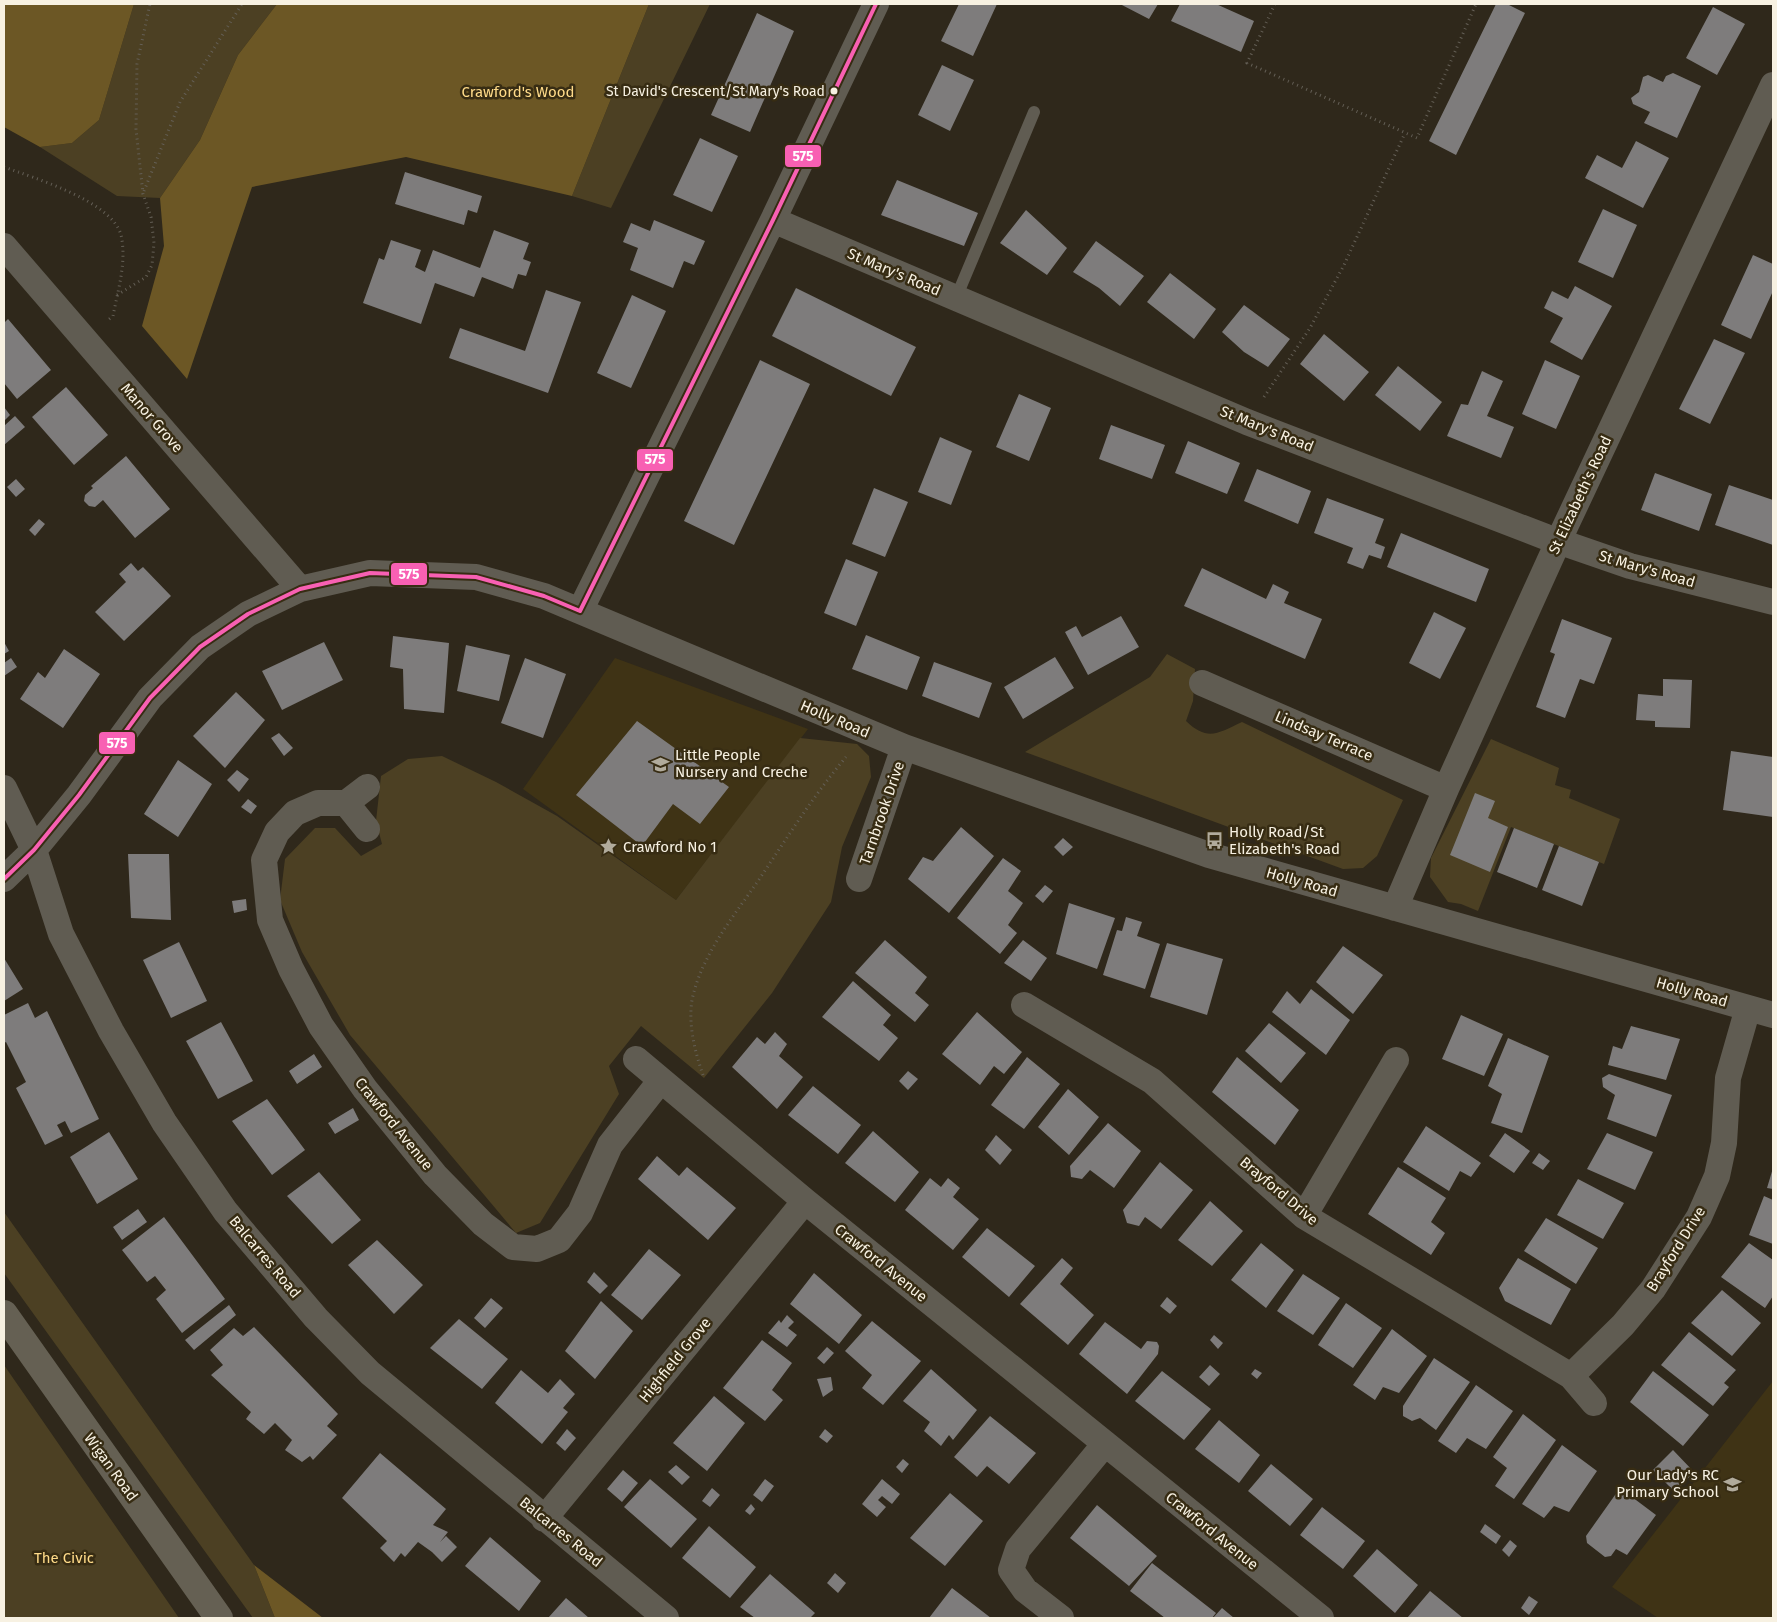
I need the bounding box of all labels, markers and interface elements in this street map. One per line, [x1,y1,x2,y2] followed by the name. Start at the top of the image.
[461,83,575,101] park label: Crawford's Wood
[606,83,825,100] place label: St David's Crescent/St Mary's Road
[829,86,839,96] marker: St David's Crescent/St Mary's Road
[784,144,822,168] line badge: 575
[793,148,814,165] text: 575
[845,244,943,300] street label: St Mary's Road
[117,380,187,456] street label: Manor Grove
[1218,402,1316,456] street label: St Mary's Road
[1545,433,1615,557] street label: St Elizabeth's Road
[636,448,674,472] line badge: 575
[645,451,666,468] text: 575
[1597,547,1697,591] street label: St Mary's Road
[390,562,428,586] line badge: 575
[399,566,420,583] text: 575
[798,696,872,742] street label: Holly Road
[1272,707,1376,765] street label: Lindsay Terrace
[98,731,136,755] line badge: 575
[107,735,128,752] text: 575
[675,746,808,781] place label: Little People Nursery and Creche
[651,754,671,774] school or university icon: Little People Nursery and Creche
[856,759,908,867] street label: Tarnbrook Drive
[1229,823,1340,858] place label: Holly Road/St Elizabeth's Road
[1205,831,1225,851] bus stop icon: Holly Road/St Elizabeth's Road
[599,837,619,857] place icon: Crawford No 1
[623,838,717,856] place label: Crawford No 1
[1264,863,1340,901] street label: Holly Road
[1654,973,1730,1011] street label: Holly Road
[351,1074,437,1174] street label: Crawford Avenue
[1236,1153,1322,1229] street label: Brayford Drive
[1643,1203,1709,1295] street label: Brayford Drive
[225,1212,305,1302] street label: Balcarres Road
[831,1220,931,1306] street label: Crawford Avenue
[635,1314,715,1406] street label: Highfield Grove
[80,1429,142,1505] street label: Wigan Road
[1616,1466,1720,1501] place label: Our Lady's RC Primary School
[1723,1474,1743,1494] school or university icon: Our Lady's RC Primary School
[1162,1488,1262,1574] street label: Crawford Avenue
[516,1493,606,1571] street label: Balcarres Road
[34,1549,94,1567] park label: The Civic

